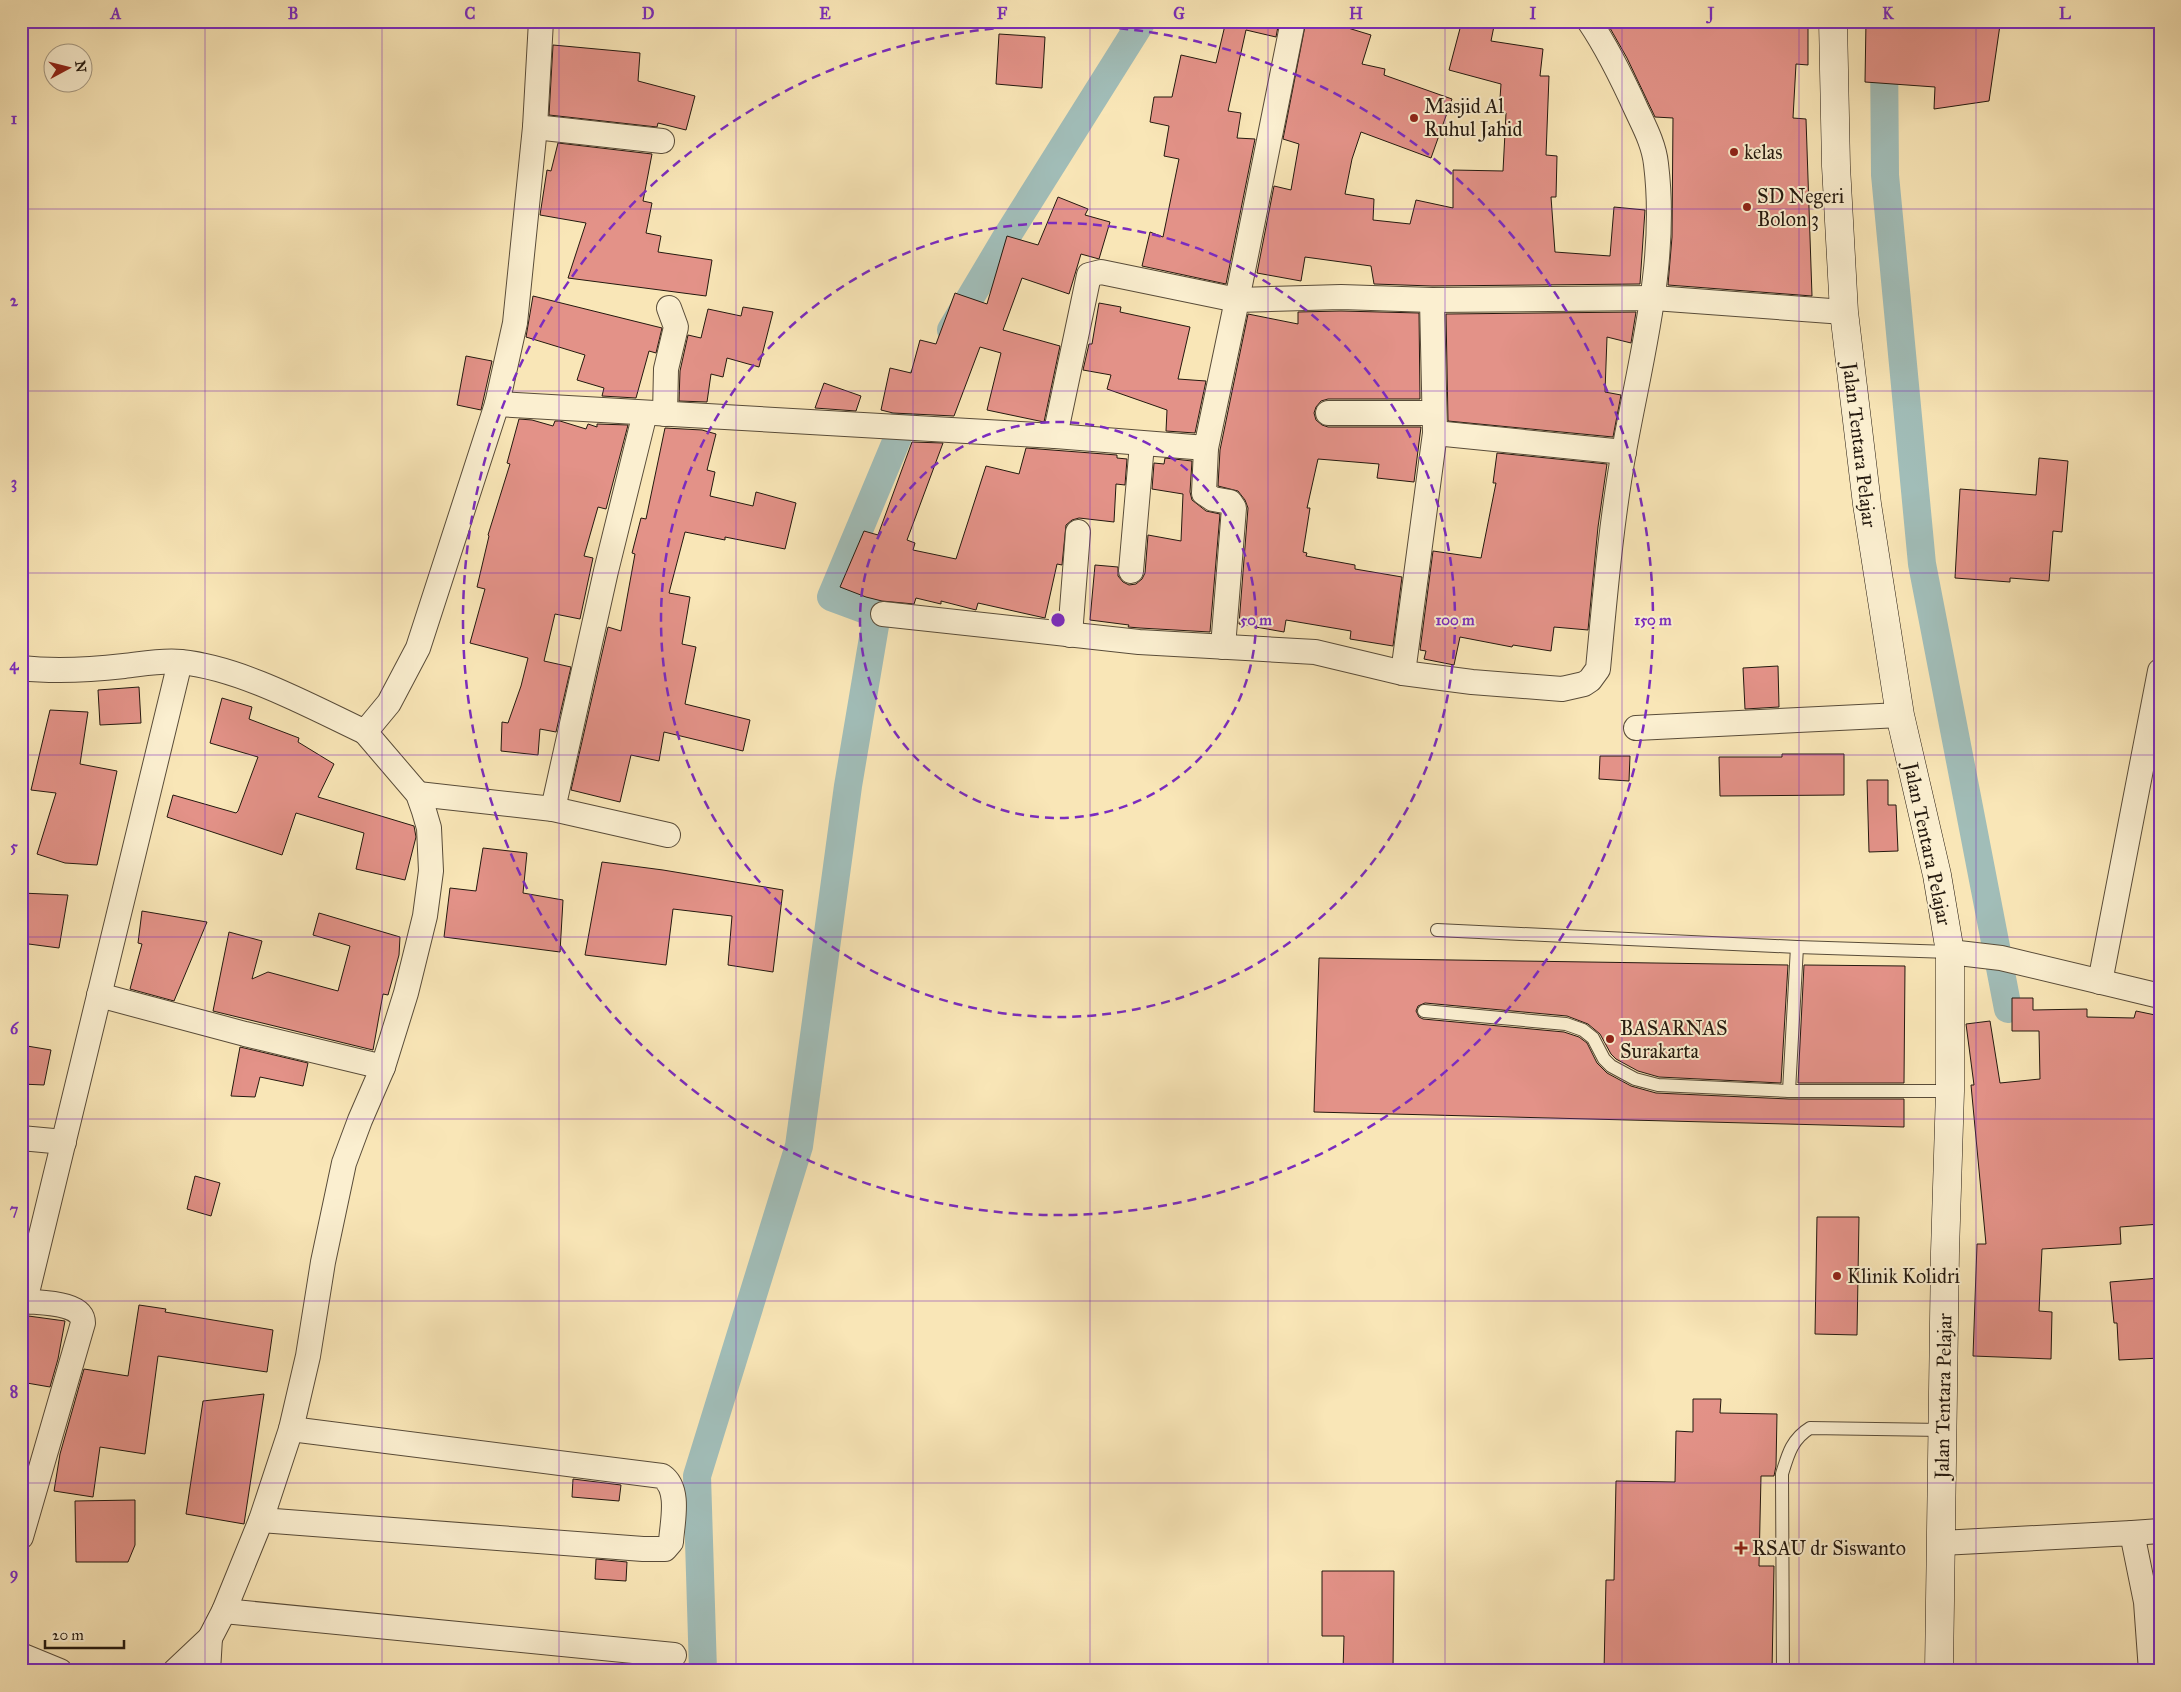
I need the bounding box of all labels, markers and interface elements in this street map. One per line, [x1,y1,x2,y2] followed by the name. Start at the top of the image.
[110,4,122,23] text: A
[288,4,298,23] text: B
[465,4,476,23] text: C
[642,4,655,23] text: D
[819,4,831,23] text: E
[997,4,1008,23] text: F
[1173,4,1185,23] text: G
[1349,4,1363,23] text: H
[1530,4,1537,23] text: I
[1706,4,1715,24] text: J
[1882,4,1894,23] text: K
[2059,4,2071,23] text: L
[42,42,92,92] north arrow
[71,60,90,74] text: N
[1424,94,1523,142] place label: Masjid Al Ruhul Jahid
[11,109,18,128] text: 1
[1408,112,1420,124] marker: Masjid Al Ruhul Jahid
[1744,140,1783,164] place label: kelas
[1728,146,1740,158] marker: kelas
[1757,184,1845,231] place label: SD Negeri Bolon 3
[1741,201,1753,213] marker: SD Negeri Bolon 3
[10,291,19,310] text: 2
[1837,359,1882,529] street label: Jalan Tentara Pelajar
[11,473,17,493] text: 3
[1049,611,1067,629] centre of rings
[1240,611,1272,629] text: 50 m
[1435,611,1475,629] text: 100 m
[1634,611,1672,629] text: 150 m
[10,655,20,675] text: 4
[1898,758,1957,928] street label: Jalan Tentara Pelajar
[10,837,18,856] text: 5
[1620,1016,1728,1063] place label: BASARNAS Surakarta
[10,1019,19,1038] text: 6
[1604,1033,1616,1045] marker: BASARNAS Surakarta
[10,1200,19,1219] text: 7
[1847,1264,1960,1288] place label: Klinik Kolidri
[1831,1270,1843,1282] marker: Klinik Kolidri
[1930,1312,1957,1481] street label: Jalan Tentara Pelajar
[10,1382,18,1401] text: 8
[1752,1536,1906,1560] place label: RSAU dr Siswanto
[1734,1541,1748,1555] marker: RSAU dr Siswanto
[10,1564,18,1584] text: 9
[45,1617,124,1649] scale bar
[52,1626,84,1644] text: 20 m

